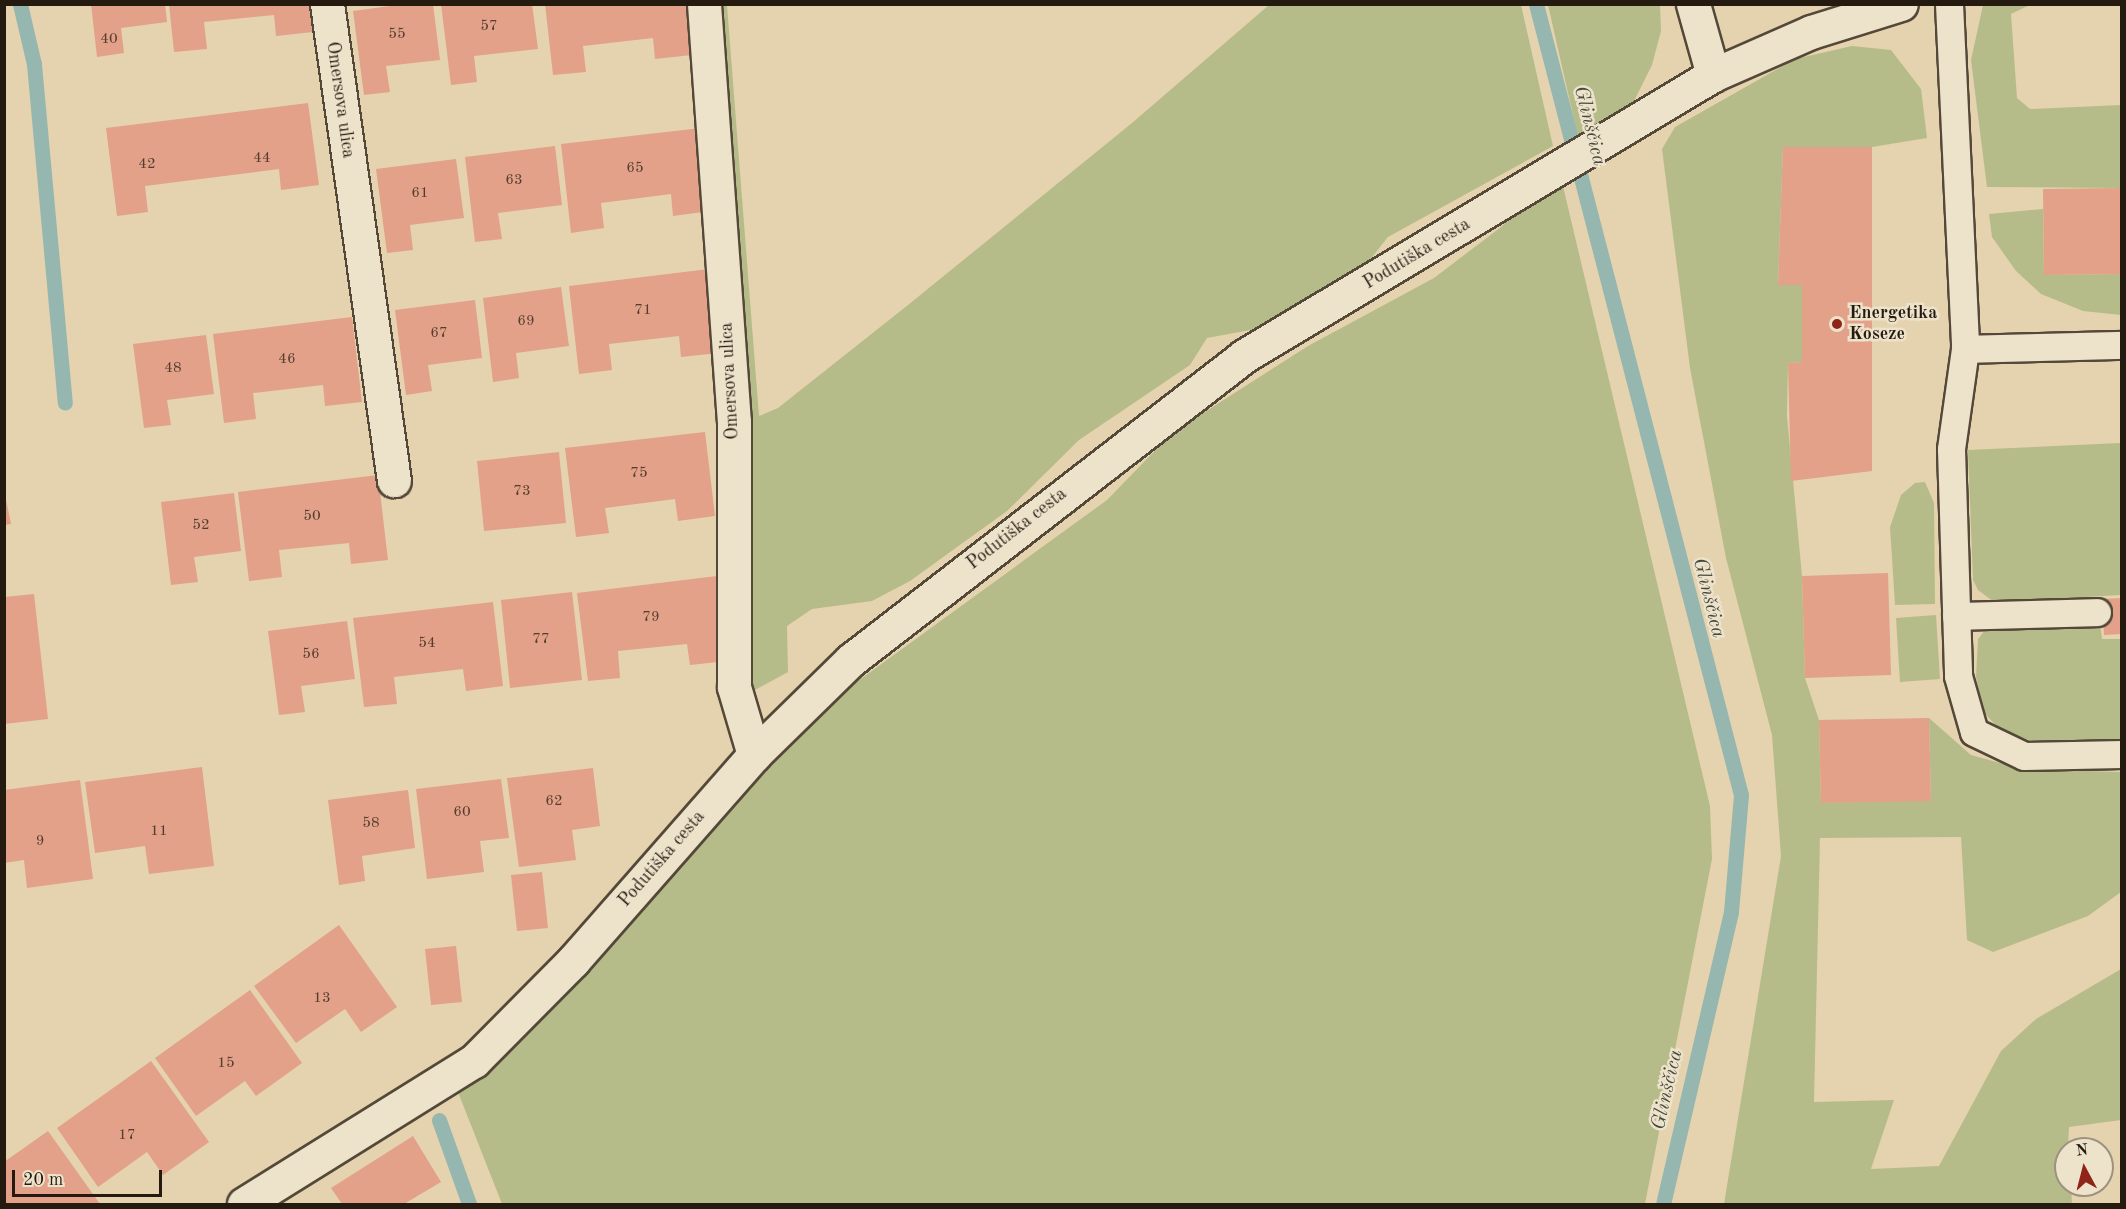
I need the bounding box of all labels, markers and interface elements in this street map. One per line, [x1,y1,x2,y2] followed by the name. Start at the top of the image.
[480,18,498,36] house number: 57
[388,26,406,44] house number: 55
[100,31,118,49] house number: 40
[321,40,359,160] street label: Omersova ulica
[1568,84,1610,168] water label: Glinščica
[253,150,271,168] house number: 44
[138,156,156,174] house number: 42
[626,160,644,178] house number: 65
[505,172,523,190] house number: 63
[411,185,429,203] house number: 61
[1360,214,1474,294] street label: Podutiška cesta
[634,302,652,320] house number: 71
[1849,303,1937,346] place label: Energetika Koseze
[517,313,535,331] house number: 69
[1830,317,1844,331] marker: Energetika Koseze
[716,322,744,440] street label: Omersova ulica
[430,325,448,343] house number: 67
[278,351,296,369] house number: 46
[164,360,182,378] house number: 48
[630,465,648,483] house number: 75
[513,483,531,501] house number: 73
[963,483,1071,575] street label: Podutiška cesta
[303,508,321,526] house number: 50
[192,517,210,535] house number: 52
[1687,556,1729,640] water label: Glinščica
[642,609,660,627] house number: 79
[532,631,550,649] house number: 77
[418,635,436,653] house number: 54
[302,646,320,664] house number: 56
[545,793,563,811] house number: 62
[453,804,471,822] house number: 60
[614,806,710,912] street label: Podutiška cesta
[362,815,380,833] house number: 58
[150,823,168,841] house number: 11
[36,833,44,851] house number: 9
[313,990,331,1008] house number: 13
[1647,1048,1689,1132] water label: Glinščica
[217,1055,235,1073] house number: 15
[118,1127,136,1145] house number: 17
[2054,1137,2114,1197] north arrow
[2075,1142,2089,1160] text: N
[15,1158,165,1196] scale bar
[23,1171,63,1189] text: 20 m

